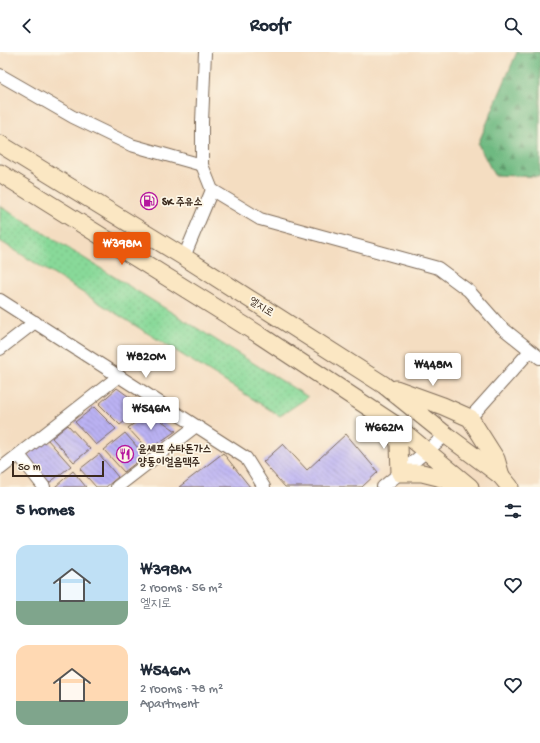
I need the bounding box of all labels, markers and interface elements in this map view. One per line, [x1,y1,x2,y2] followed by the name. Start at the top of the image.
[16,15,38,37] icon: back
[502,15,524,37] icon: search
[250,16,290,37] text: Roofr
[139,191,159,211] fuel station icon: SK 주유소
[162,196,202,209] place label: SK 주유소
[94,232,150,266] pin: ₩398M
[102,237,142,252] text: ₩398M
[246,296,276,320] street label: 엘지로
[118,345,174,379] pin: ₩820M
[126,350,166,365] text: ₩820M
[405,353,461,387] pin: ₩448M
[414,358,452,373] text: ₩448M
[123,397,179,431] pin: ₩546M
[132,402,170,417] text: ₩546M
[356,416,412,450] pin: ₩662M
[365,421,403,436] text: ₩662M
[138,443,212,469] place label: 윤셰프 수타돈가스 양동이얼음맥주
[115,444,135,464] restaurant icon: 윤셰프 수타돈가스 양동이얼음맥주
[12,459,104,478] scale bar
[18,462,40,474] text: 50 m
[502,500,524,522] icon: filters
[16,501,74,521] text: 5 homes
[48,561,96,609] icon: home
[140,561,191,581] text: ₩398M
[502,574,524,596] icon: heart
[140,581,223,596] text: 2 rooms · 56 m²
[140,597,171,612] text: 엘지로
[48,661,96,709] icon: home
[140,662,190,682] text: ₩546M
[502,674,524,696] icon: heart
[140,682,223,697] text: 2 rooms · 78 m²
[140,697,199,712] text: Apartment

